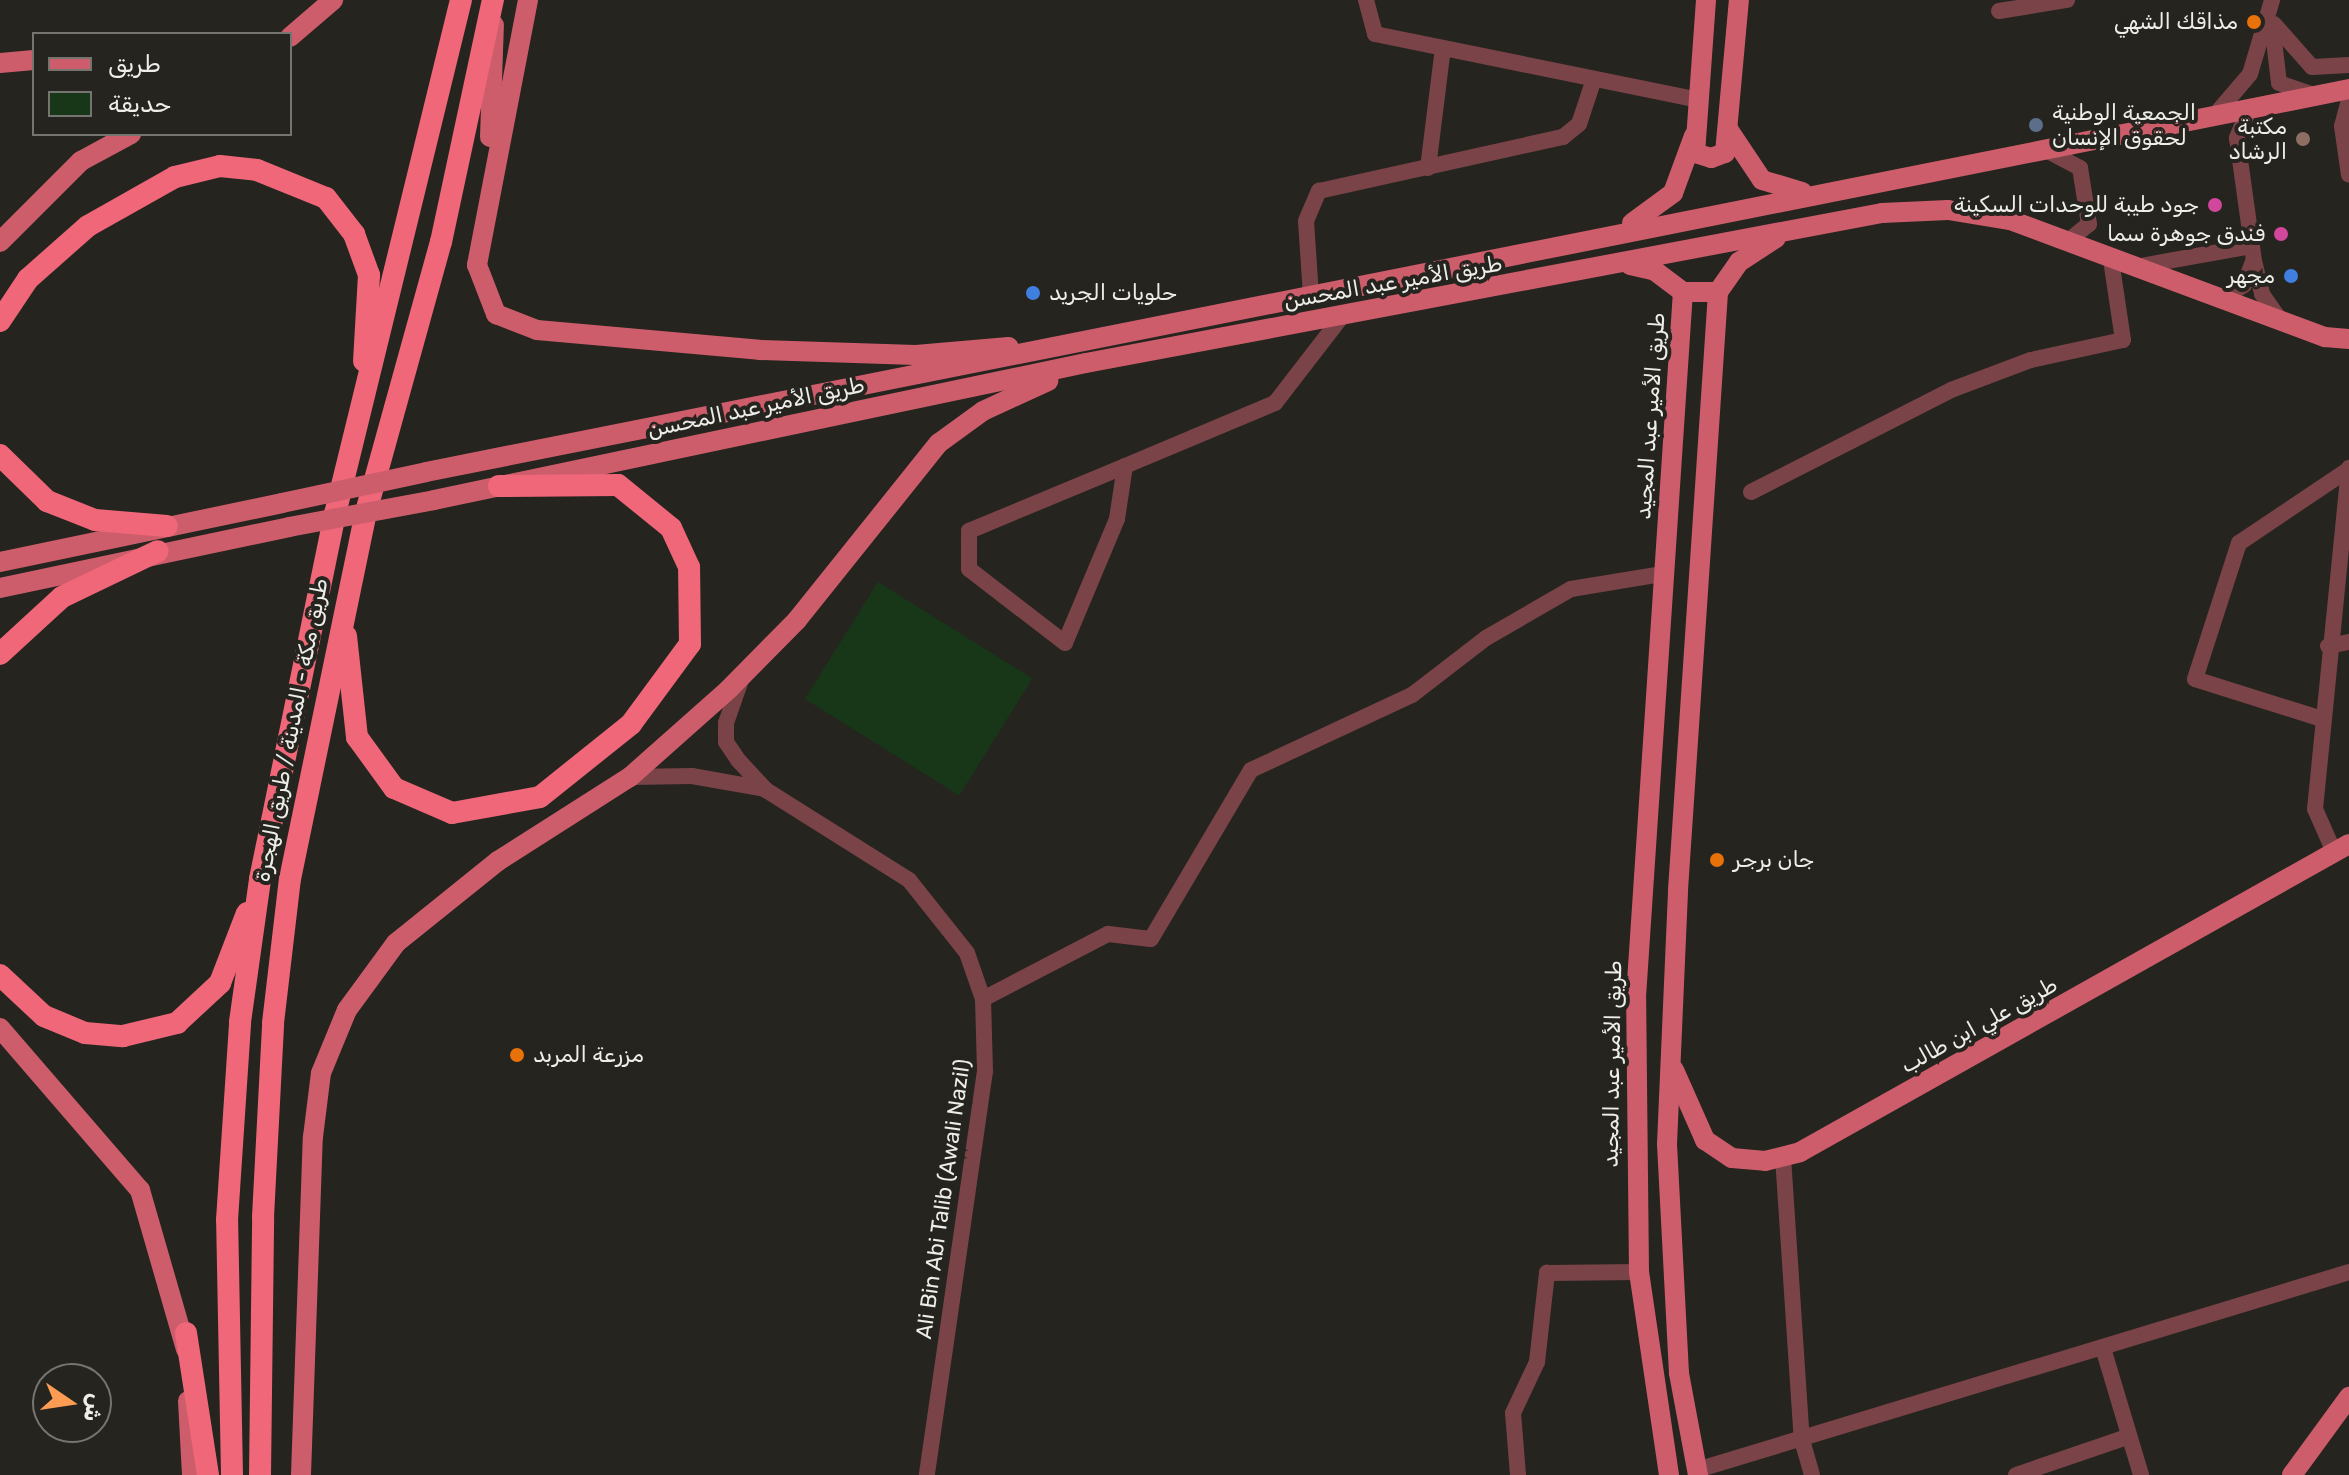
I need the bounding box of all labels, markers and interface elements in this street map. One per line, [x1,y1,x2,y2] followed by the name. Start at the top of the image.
[2114,9,2238,35] place label: مذاقك الشهي
[2245,13,2263,31] marker: مذاقك الشهي
[32,32,292,136] legend
[108,50,161,78] text: طريق
[108,90,171,118] text: حديقة
[2052,99,2196,150] place label: الجمعية الوطنية لحقوق الإنسان
[2228,113,2287,164] place label: مكتبة الرشاد
[2027,116,2045,134] marker: الجمعية الوطنية لحقوق الإنسان
[2294,130,2312,148] marker: مكتبة الرشاد
[1954,192,2199,218] place label: جود طيبة للوحدات السكينة
[2206,196,2224,214] marker: جود طيبة للوحدات السكينة
[2107,221,2265,247] place label: فندق جوهرة سما
[2272,225,2290,243] marker: فندق جوهرة سما
[1282,250,1504,314] street label: طريق الأمير عبد المحسن
[2227,263,2275,289] place label: مجهر
[2282,267,2300,285] marker: مجهر
[1049,280,1177,306] place label: حلويات الجريد
[1024,284,1042,302] marker: حلويات الجريد
[1630,312,1670,520] street label: طريق الأمير عبد المجيد
[645,371,867,443] street label: طريق الأمير عبد المحسن
[249,576,333,884] street label: طريق مكة - المدينة / طريق الهجرة
[1733,847,1814,873] place label: جان برجر
[1708,851,1726,869] marker: جان برجر
[1597,960,1627,1168] street label: طريق الأمير عبد المجيد
[1896,971,2062,1079] street label: طريق علي ابن طالب
[533,1042,644,1068] place label: مزرعة المربد
[508,1046,526,1064] marker: مزرعة المربد
[910,1057,976,1341] street label: Ali Bin Abi Talib (Awali Nazil)
[32,1363,112,1443] north arrow
[78,1391,110,1425] text: ش

